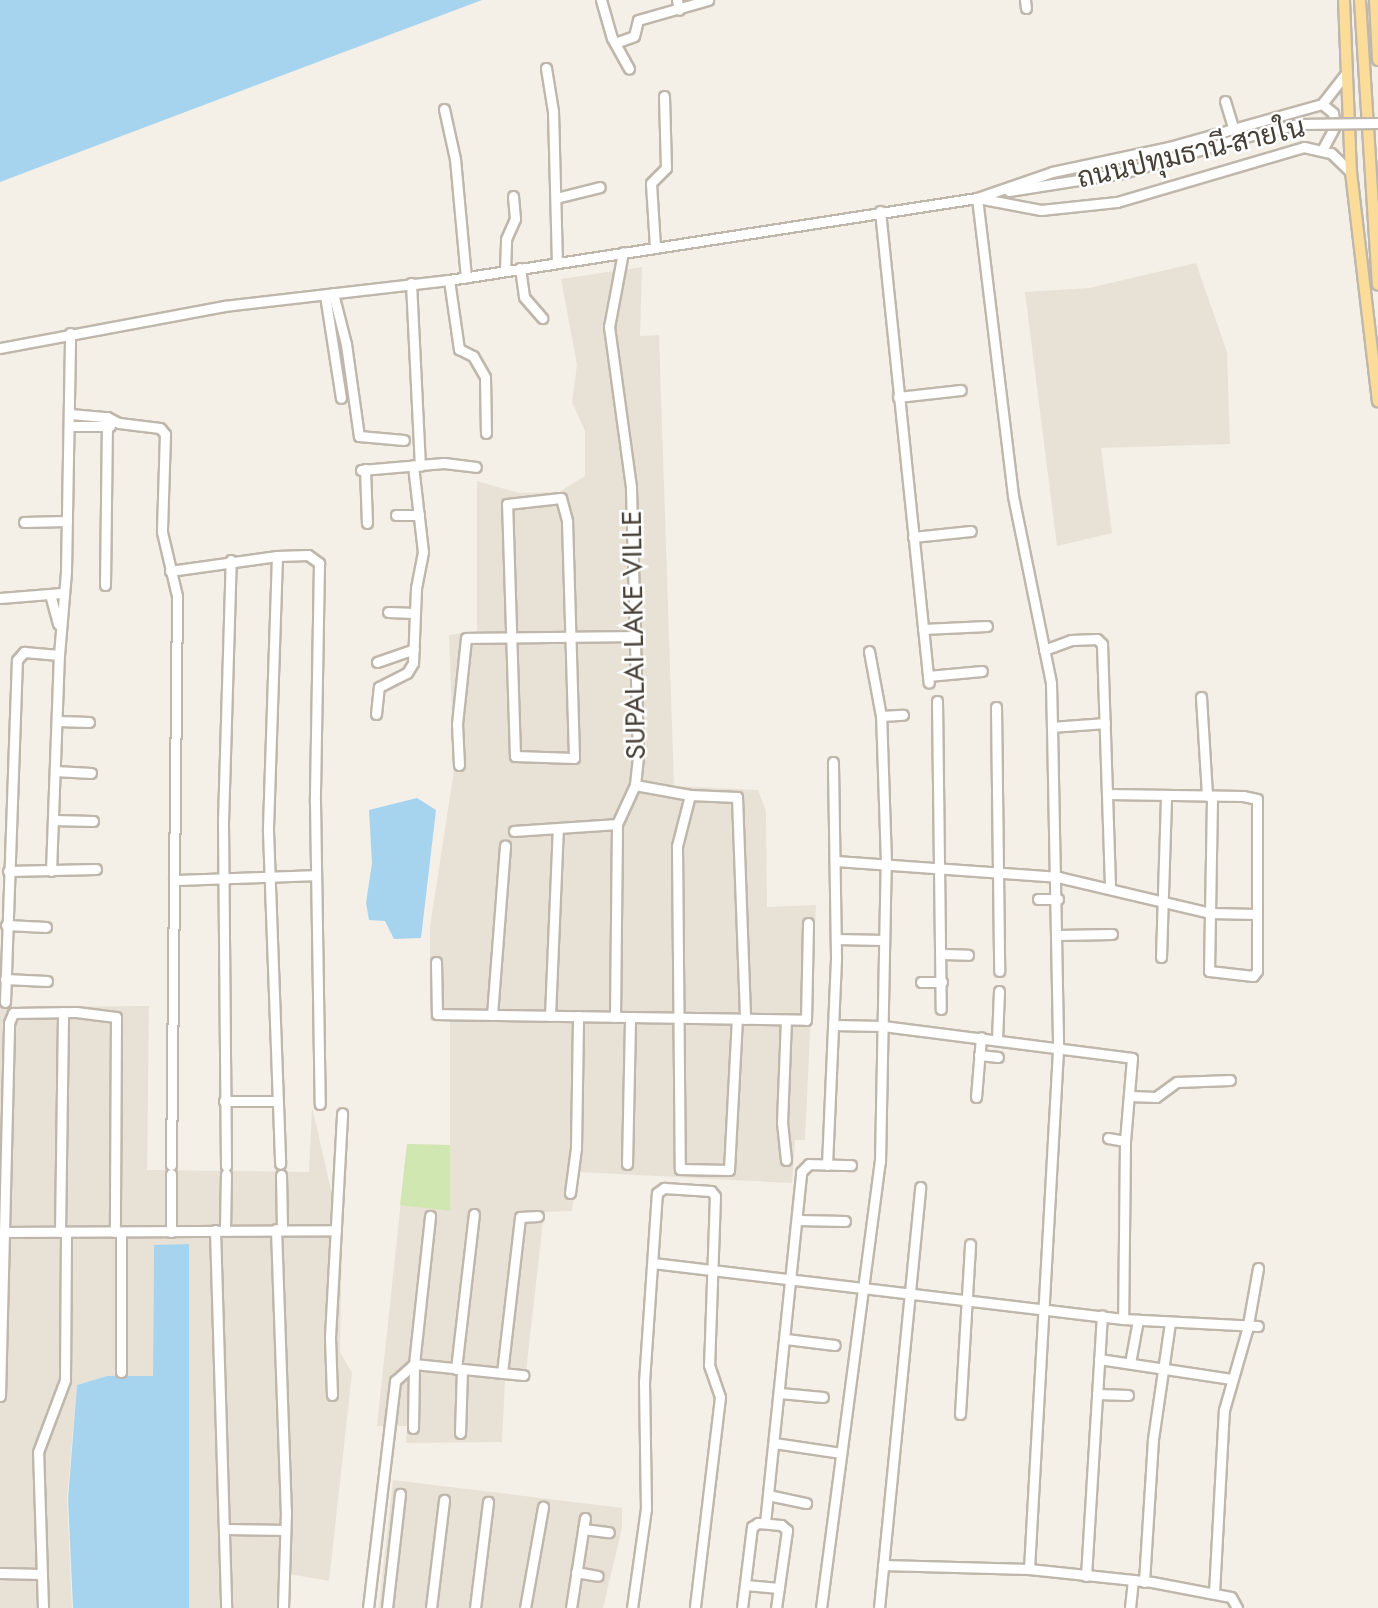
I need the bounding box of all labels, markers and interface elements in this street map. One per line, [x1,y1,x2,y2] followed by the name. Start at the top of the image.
[1074,110,1308,196] street label: ถนนปทุมธานี-สายใน
[615,510,653,760] street label: SUPALAI LAKE VILLE

